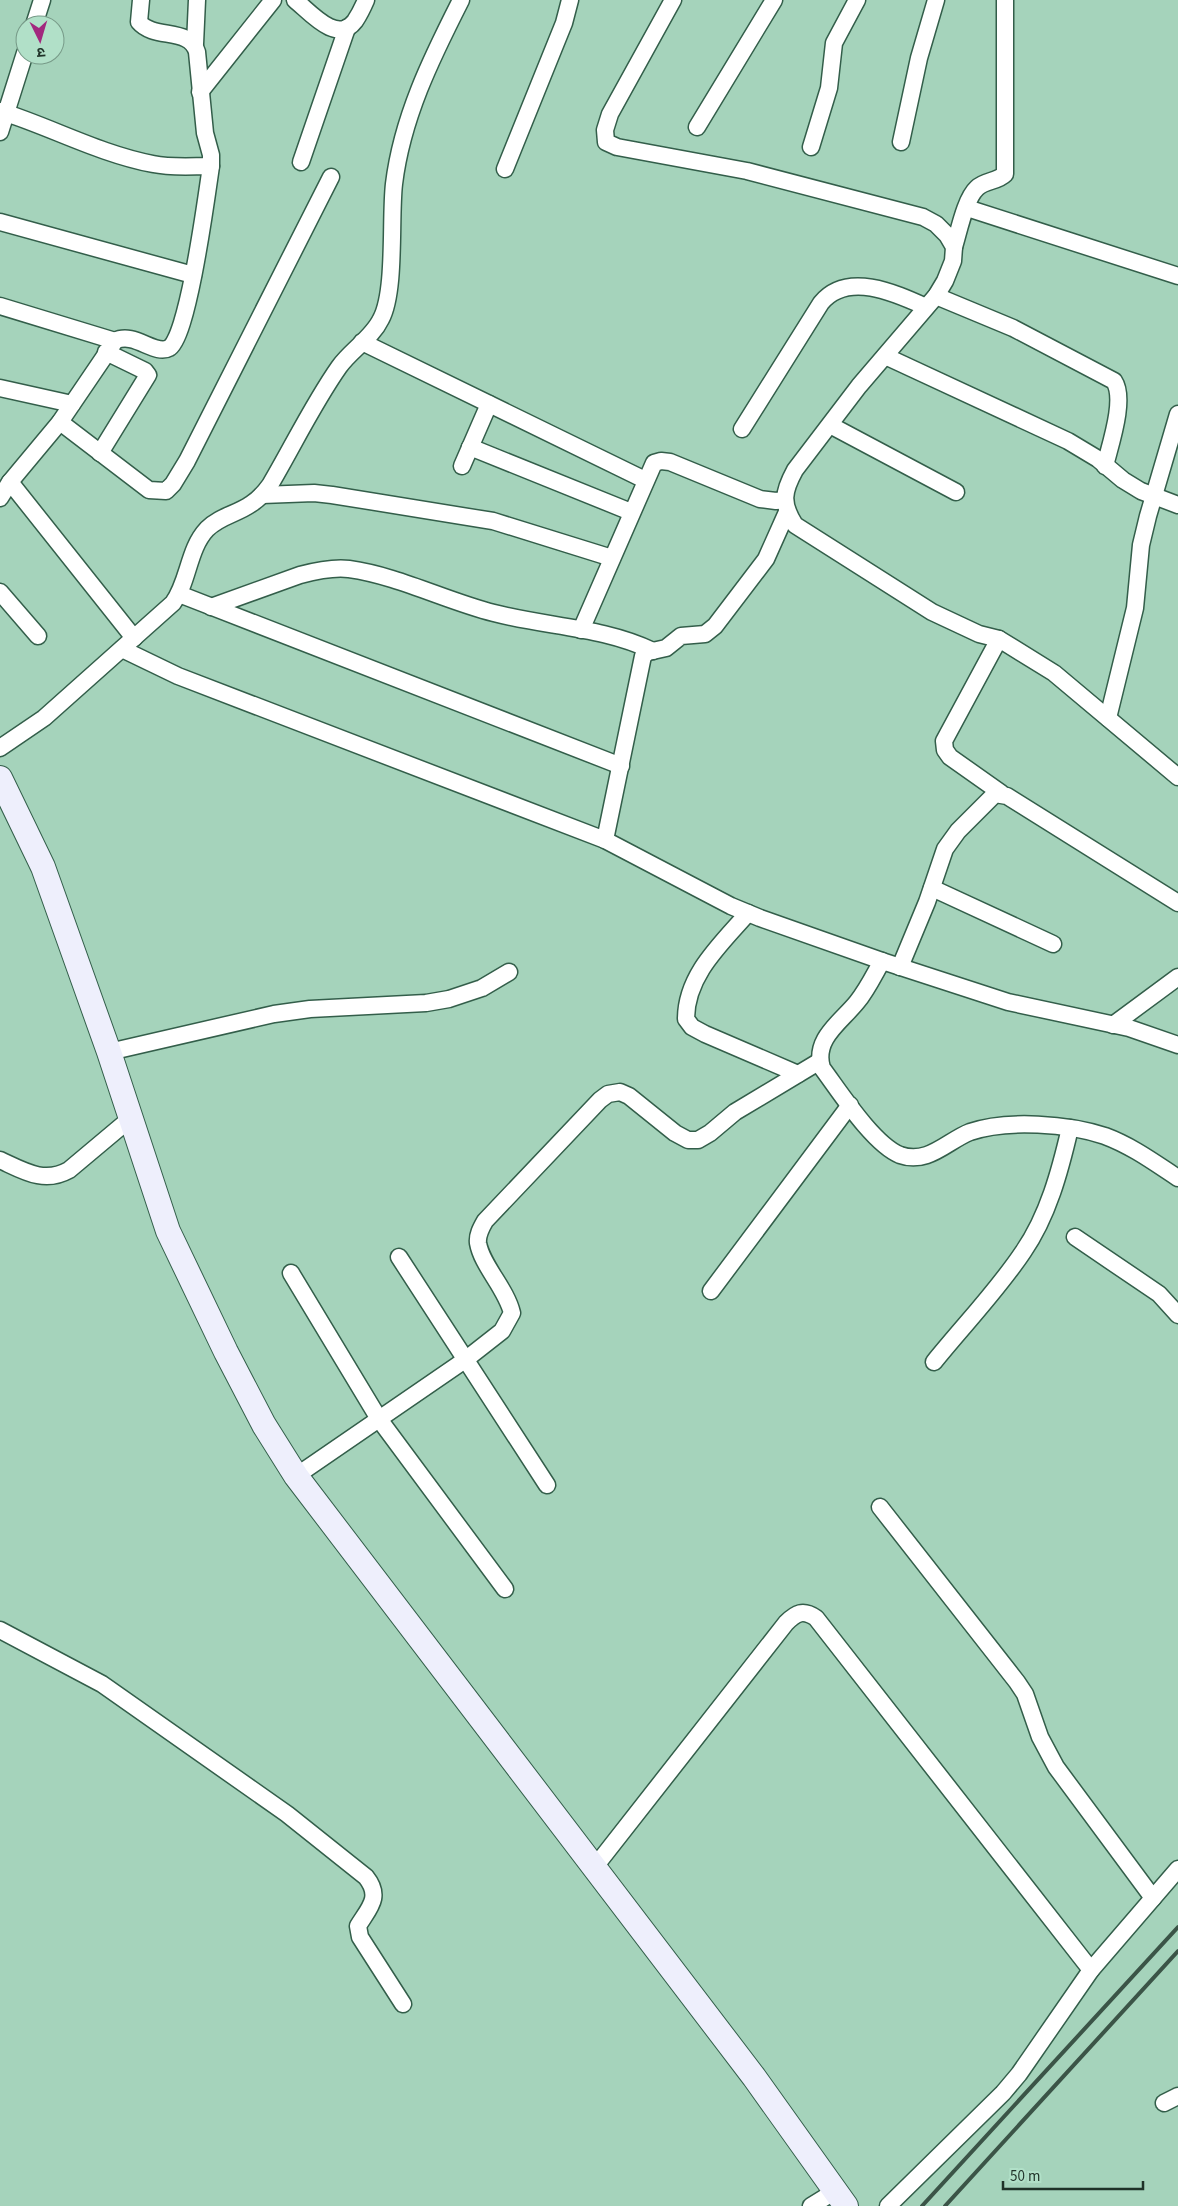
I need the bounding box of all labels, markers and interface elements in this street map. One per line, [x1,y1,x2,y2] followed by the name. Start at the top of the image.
[15,15,65,65] north arrow
[35,42,46,62] text: उ
[1003,2158,1143,2190] scale bar
[1010,2166,1040,2187] text: 50 m

